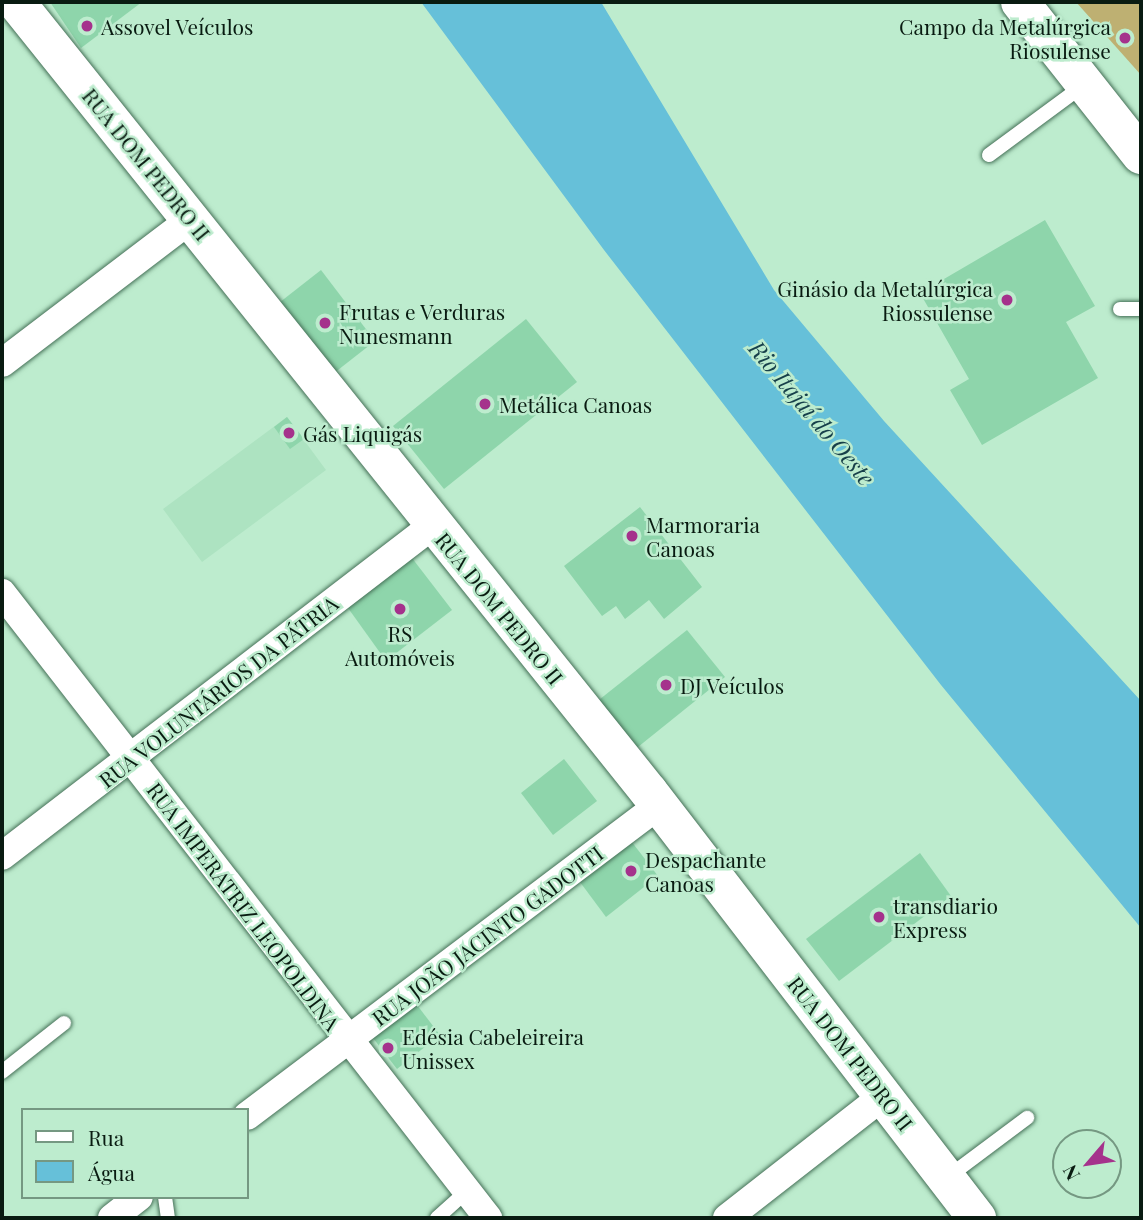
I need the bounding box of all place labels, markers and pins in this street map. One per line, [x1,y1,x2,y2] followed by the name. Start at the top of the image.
[101,13,254,39] place label: Assovel Veículos
[899,13,1111,63] place label: Campo da Metalúrgica Riosulense
[79,18,95,34] marker: Assovel Veículos
[1117,30,1133,46] marker: Campo da Metalúrgica Riosulense
[777,275,993,325] place label: Ginásio da Metalúrgica Riossulense
[999,292,1015,308] marker: Ginásio da Metalúrgica Riossulense
[339,298,506,348] place label: Frutas e Verduras Nunesmann
[317,315,333,331] marker: Frutas e Verduras Nunesmann
[499,391,652,417] place label: Metálica Canoas
[477,396,493,412] marker: Metálica Canoas
[303,420,422,446] place label: Gás Liquigás
[281,425,297,441] marker: Gás Liquigás
[646,511,760,561] place label: Marmoraria Canoas
[624,528,640,544] marker: Marmoraria Canoas
[392,601,408,617] marker: RS Automóveis
[345,620,455,670] place label: RS Automóveis
[680,672,785,698] place label: DJ Veículos
[658,677,674,693] marker: DJ Veículos
[645,846,766,896] place label: Despachante Canoas
[623,863,639,879] marker: Despachante Canoas
[893,892,998,942] place label: transdiario Express
[871,909,887,925] marker: transdiario Express
[402,1023,584,1073] place label: Edésia Cabeleireira Unissex
[380,1040,396,1056] marker: Edésia Cabeleireira Unissex

